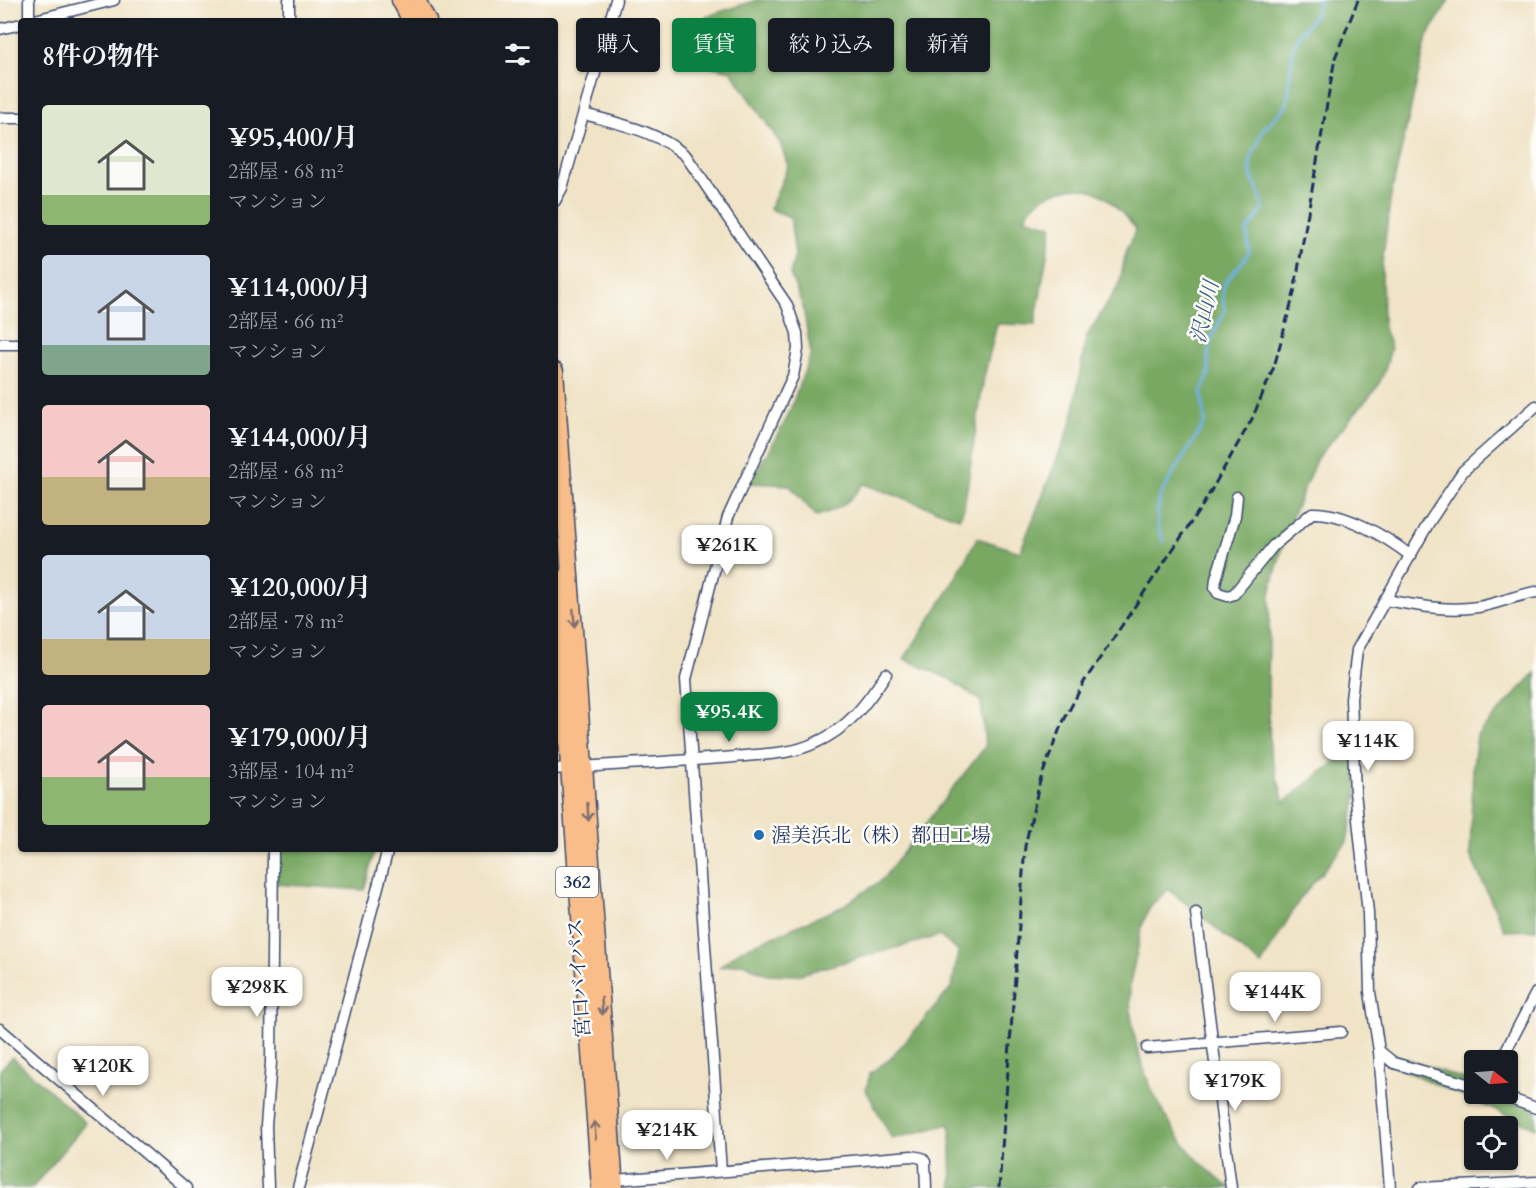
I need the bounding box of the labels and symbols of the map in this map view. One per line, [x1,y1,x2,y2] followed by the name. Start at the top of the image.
[1184,276,1227,346] water label: 沢山川
[685,525,769,576] pin: ¥261K
[569,607,580,627] one-way arrow
[680,692,778,743] pin: ¥95.4K
[1326,721,1410,772] pin: ¥114K
[583,802,594,821] one-way arrow
[771,822,991,849] place label: 渥美浜北（株）都田工場
[752,828,766,842] marker: 渥美浜北（株）都田工場
[556,867,598,897] road number: 362
[561,917,597,1039] street label: 宮口バイパス
[215,967,299,1018] pin: ¥298K
[1233,972,1317,1023] pin: ¥144K
[597,996,608,1016] one-way arrow
[61,1046,145,1097] pin: ¥120K
[1464,1050,1518,1104] north arrow
[1193,1061,1277,1112] pin: ¥179K
[625,1110,709,1161] pin: ¥214K
[589,1120,600,1140] one-way arrow

